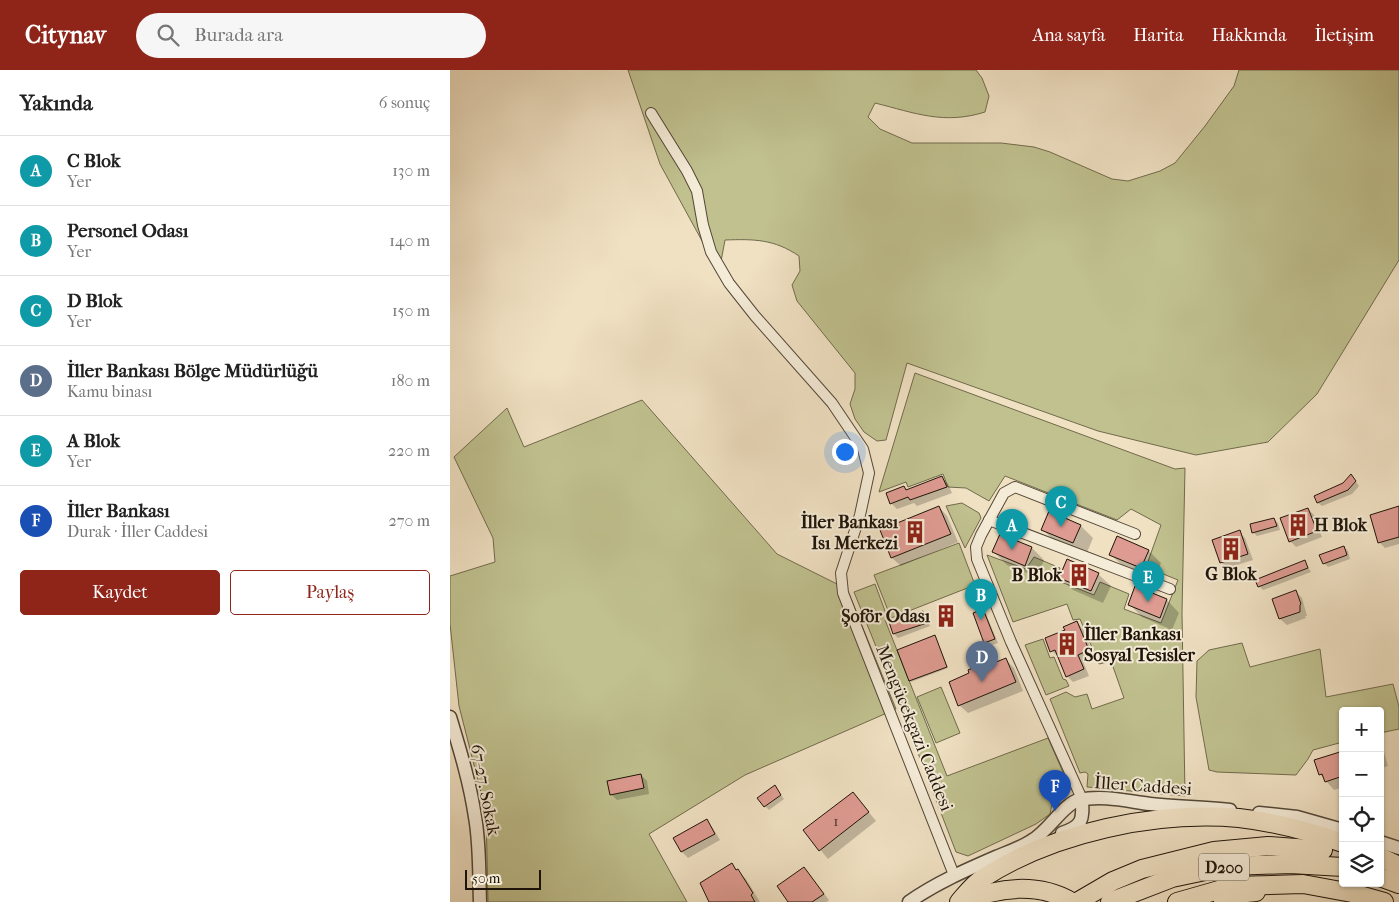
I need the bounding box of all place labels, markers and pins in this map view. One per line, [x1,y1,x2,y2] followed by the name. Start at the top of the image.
[1045,486,1077,527] pin: C
[996,509,1028,550] pin: A
[801,510,899,554] place label: İller Bankası Isı Merkezi
[1285,512,1311,538] building icon: H Blok
[1314,515,1368,536] place label: H Blok
[902,519,928,545] building icon: İller Bankası Isı Merkezi
[1218,536,1244,562] building icon: G Blok
[1132,561,1164,602] pin: E
[1066,562,1092,588] building icon: B Blok
[1205,564,1257,585] place label: G Blok
[1012,565,1063,586] place label: B Blok
[965,579,997,620] pin: B
[933,603,959,629] building icon: Şoför Odası
[841,606,931,627] place label: Şoför Odası
[1084,622,1195,666] place label: İller Bankası Sosyal Tesisler
[1054,631,1080,657] building icon: İller Bankası Sosyal Tesisler
[966,641,998,682] pin: D
[1039,770,1071,811] pin: F

